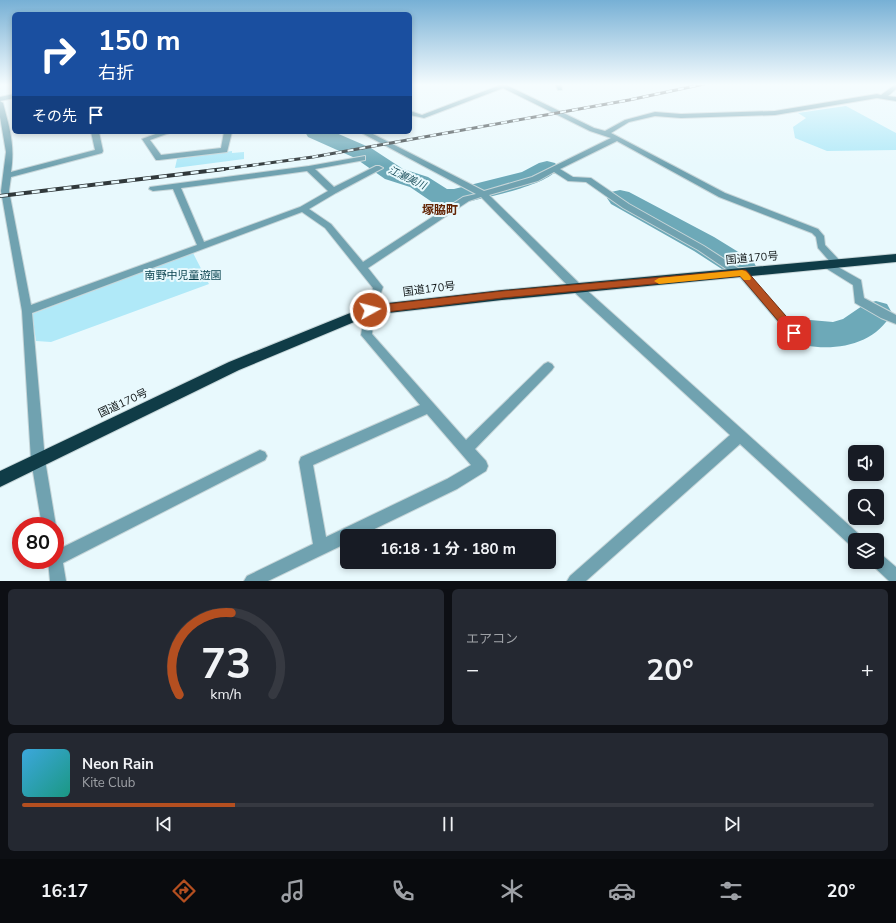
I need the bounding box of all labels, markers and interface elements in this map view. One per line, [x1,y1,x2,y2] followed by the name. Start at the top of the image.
[98,22,181,60] text: 150 m
[32,28,84,80] icon: right
[98,61,134,85] text: 右折
[85,104,107,126] icon: arrive
[32,106,77,126] text: その先
[386,163,429,193] water label: 江瀬美川
[422,202,458,218] district label: 塚脇町
[725,248,779,268] street label: 国道170号
[145,268,222,283] park label: 南野中児童遊園
[402,278,456,300] street label: 国道170号
[349,289,391,331] position arrow
[777,316,811,350] pin
[783,322,805,344] icon: arrive
[96,385,150,421] street label: 国道170号
[848,445,884,569] map controls
[848,445,884,481] button: sound
[848,489,884,525] button: search
[12,517,64,569] speed limit sign: 80
[848,533,884,569] button: layers
[380,539,516,559] text: 16:18 · 1 分 · 180 m
[466,630,518,648] text: エアコン
[201,636,251,693] text: 73
[646,650,694,691] text: 20°
[466,655,479,685] text: −
[861,655,874,685] text: +
[210,685,242,704] text: km/h
[82,754,154,774] text: Neon Rain
[82,774,135,792] text: Kite Club
[153,813,175,835] icon: previous
[437,813,459,835] icon: pause
[721,813,743,835] icon: next
[170,877,198,905] icon: directions
[279,877,307,905] icon: music
[389,877,417,905] icon: phone
[498,877,526,905] icon: climate
[608,877,636,905] icon: car
[717,877,745,905] icon: filters
[41,879,88,903] text: 16:17
[827,879,855,903] text: 20°

